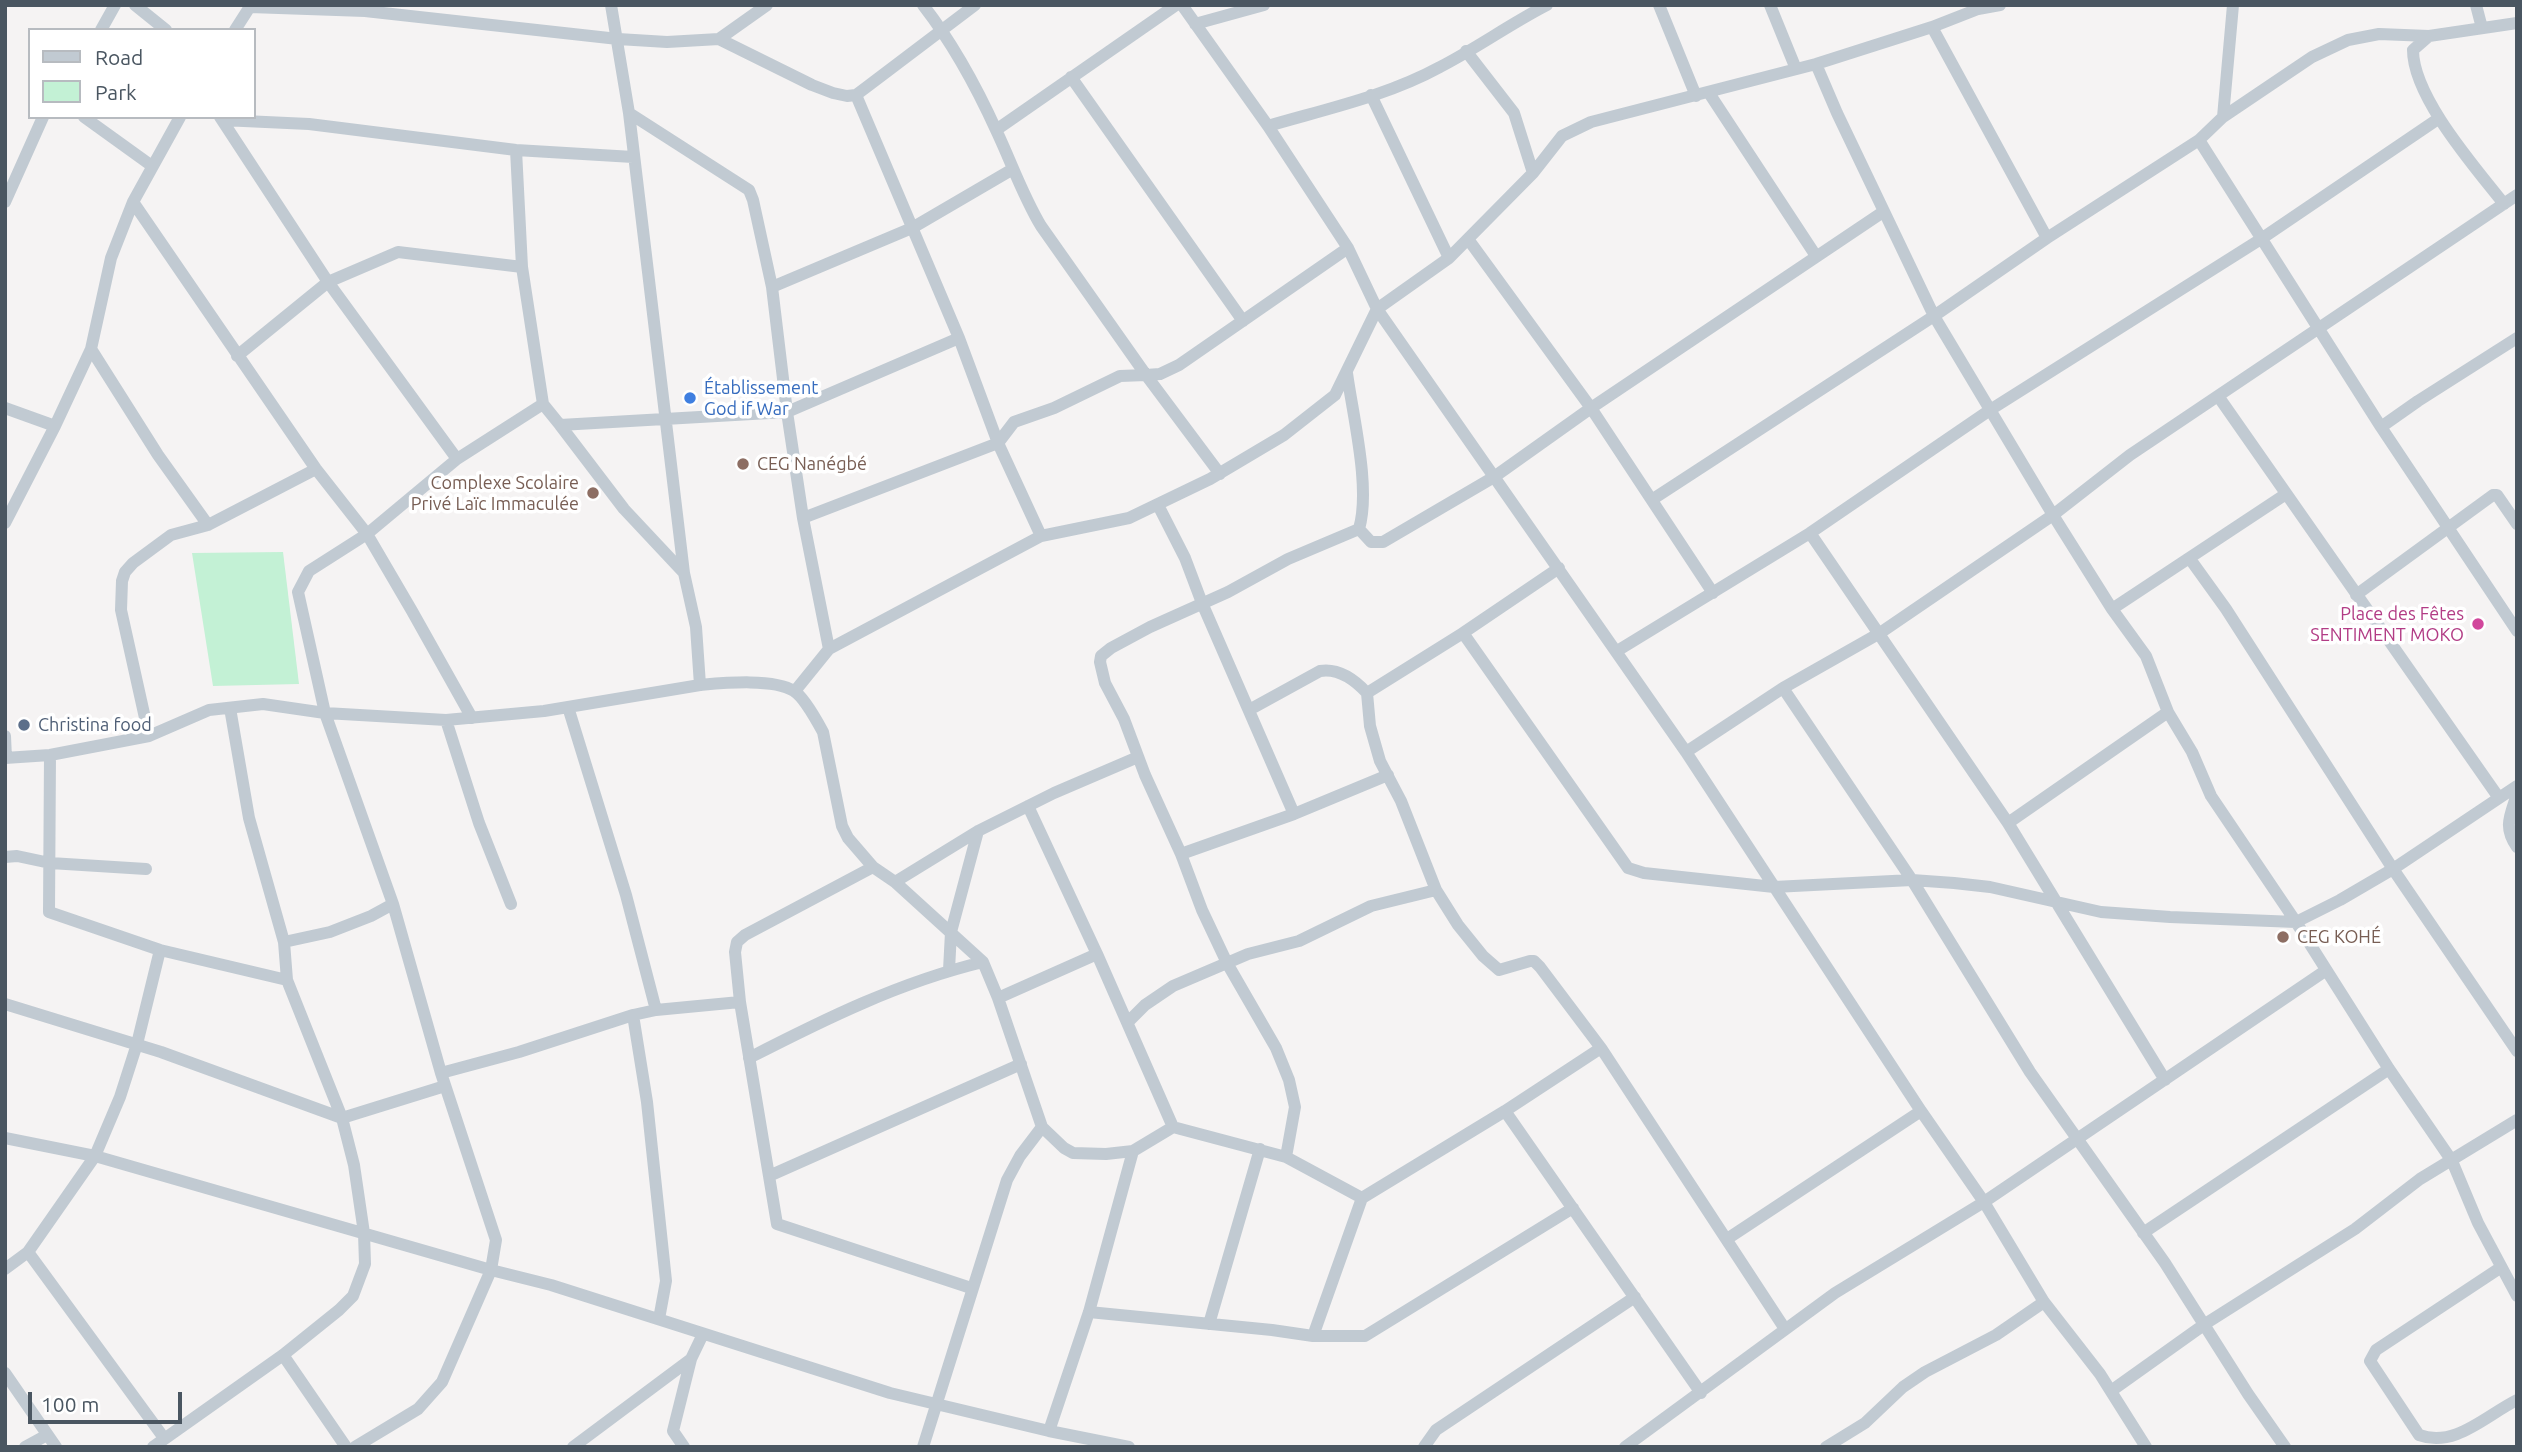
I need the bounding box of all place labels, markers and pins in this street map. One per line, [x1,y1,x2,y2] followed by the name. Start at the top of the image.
[704,377,818,420] place label: Établissement God if War
[682,390,698,406] marker: Établissement God if War
[757,453,867,475] place label: CEG Nanégbé
[735,456,751,472] marker: CEG Nanégbé
[411,472,579,514] place label: Complexe Scolaire Privé Laïc Immaculée
[585,485,601,501] marker: Complexe Scolaire Privé Laïc Immaculée
[2310,603,2464,646] place label: Place des Fêtes SENTIMENT MOKO
[2470,616,2486,632] marker: Place des Fêtes SENTIMENT MOKO
[38,714,152,736] place label: Christina food
[16,717,32,733] marker: Christina food
[2297,926,2381,948] place label: CEG KOHÉ
[2275,929,2291,945] marker: CEG KOHÉ

